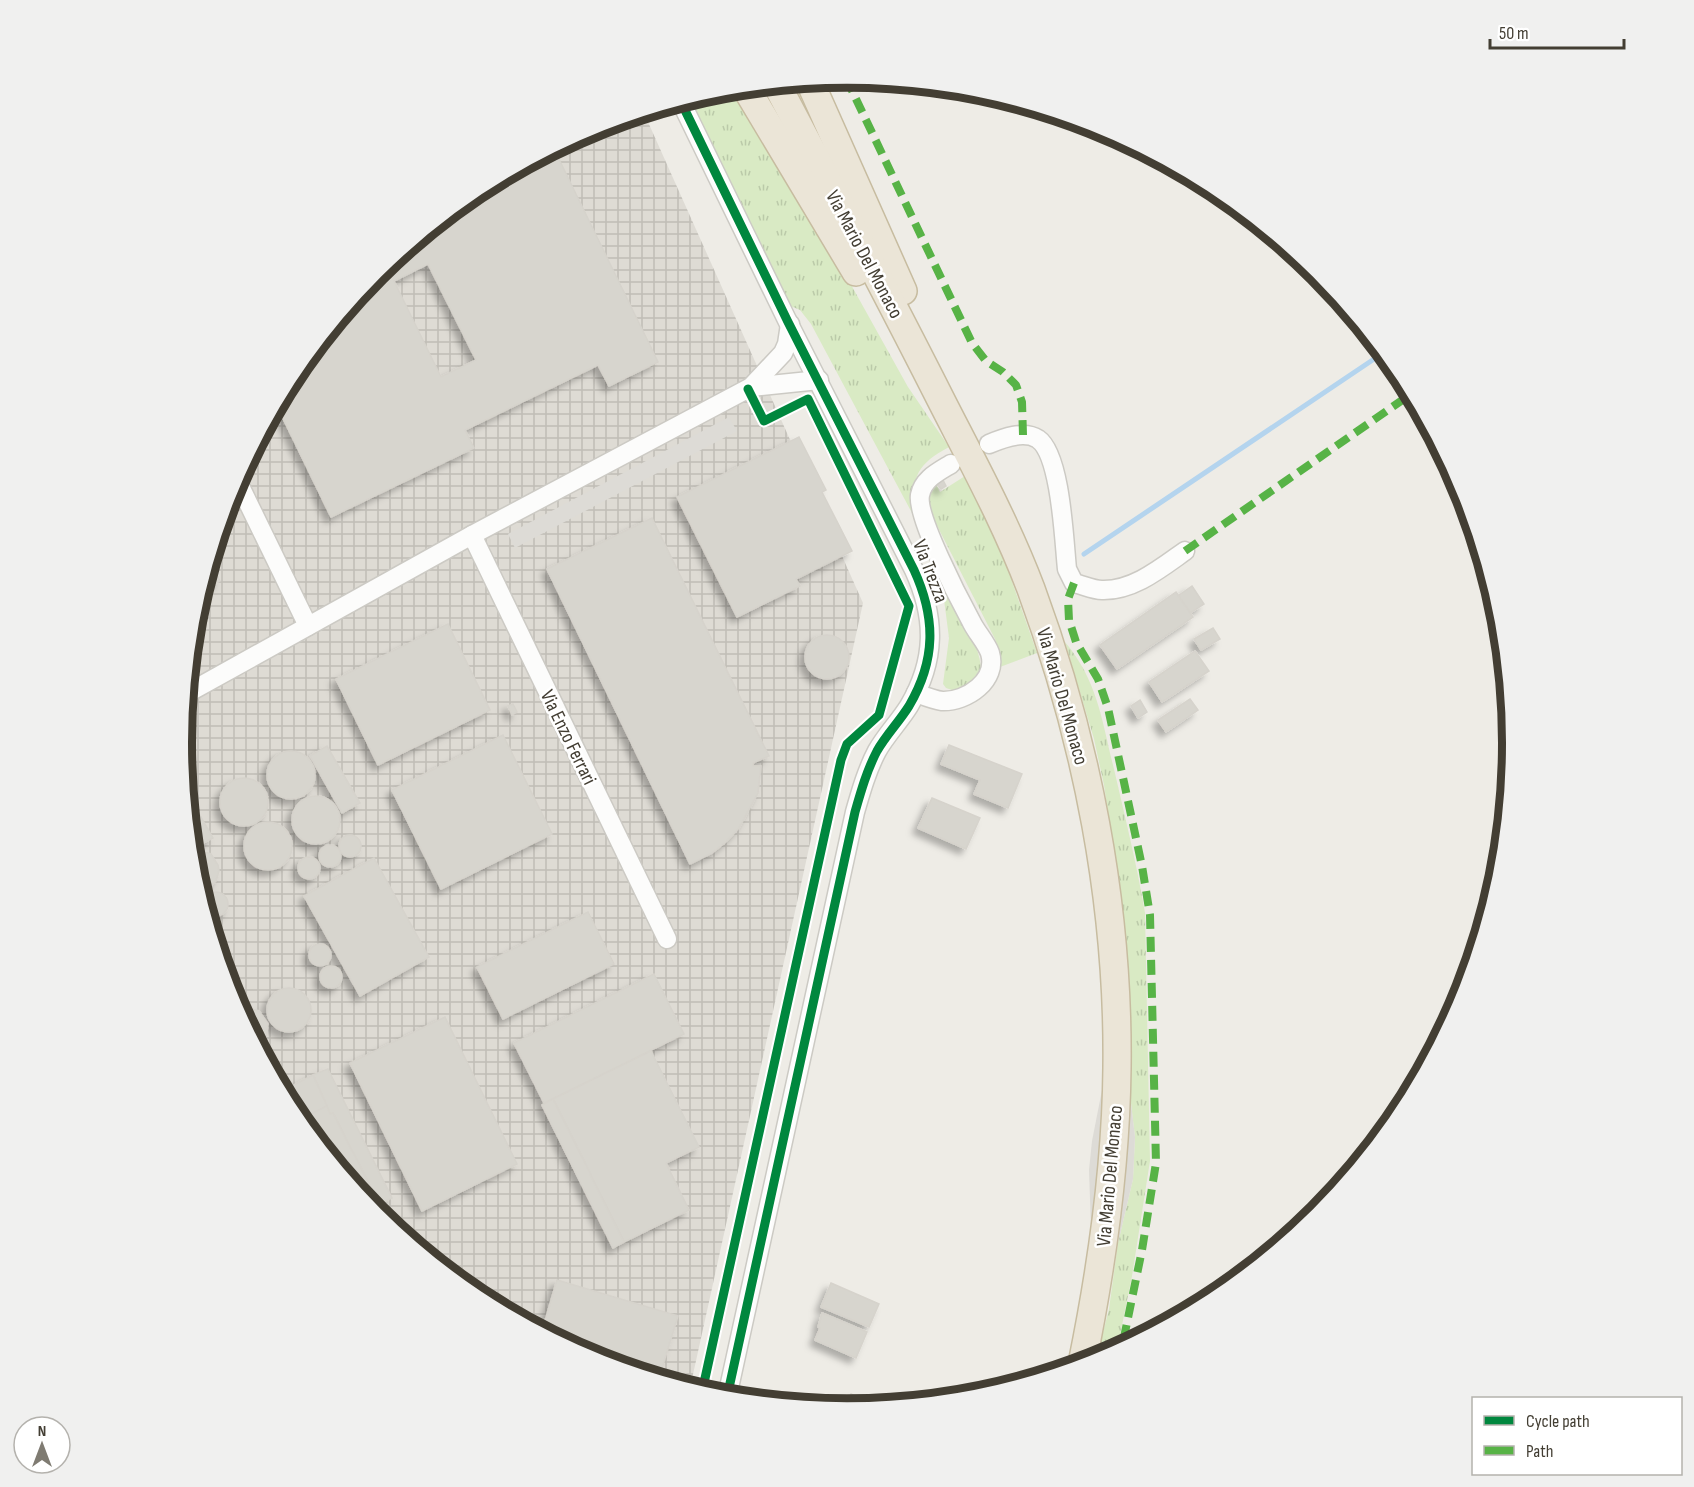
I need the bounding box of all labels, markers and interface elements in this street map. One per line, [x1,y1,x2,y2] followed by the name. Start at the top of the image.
[1490,12,1624,50] scale bar
[1499,23,1529,44] text: 50 m
[820,186,908,323] street label: Via Mario Del Monaco
[907,536,953,606] street label: Via Trezza
[1031,625,1093,768] street label: Via Mario Del Monaco
[535,686,601,789] street label: Via Enzo Ferrari
[1092,1105,1128,1248] street label: Via Mario Del Monaco
[1472,1397,1682,1475] legend
[1526,1411,1590,1432] text: Cycle path
[12,1415,72,1475] north arrow
[38,1422,46,1441] text: N
[1526,1441,1554,1462] text: Path

